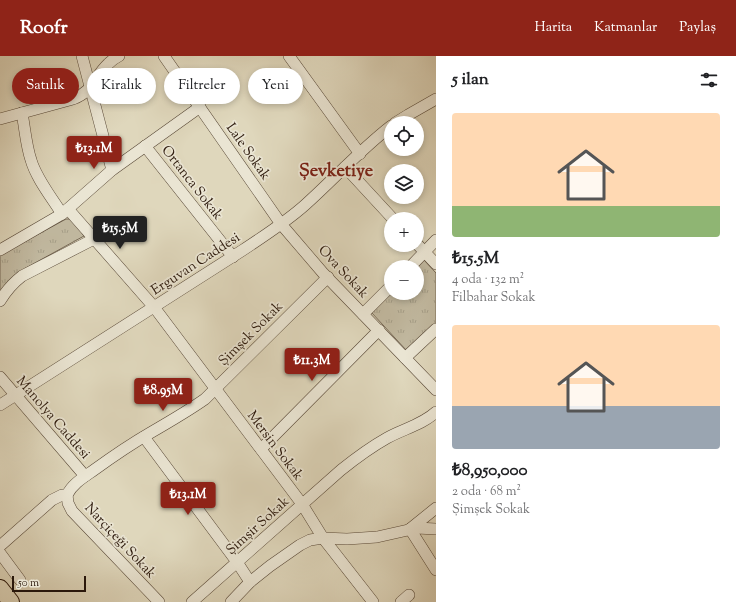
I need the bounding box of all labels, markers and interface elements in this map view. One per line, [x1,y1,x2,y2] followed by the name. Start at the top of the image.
[20,15,68,42] text: Roofr
[535,18,572,38] text: Harita
[594,18,657,38] text: Katmanlar
[679,18,716,38] text: Paylaş
[12,68,79,104] chip: Satılık
[87,68,156,104] chip: Kiralık
[164,68,240,104] chip: Filtreler
[248,68,303,104] chip: Yeni
[452,68,489,92] text: 5 ilan
[698,69,720,91] icon: filters
[384,116,424,300] map controls
[384,116,424,156] button: locate
[220,119,275,185] street label: Lale Sokak
[61,136,127,170] pin: ₺13.1M
[550,139,622,211] icon: home
[76,140,112,158] text: ₺13.1M
[156,142,227,225] street label: Ortanca Sokak
[299,159,374,185] district label: Şevketiye
[384,164,424,204] button: layers
[384,212,424,252] button: +
[87,216,153,250] pin: ₺15.5M
[102,220,138,238] text: ₺15.5M
[148,228,245,301] street label: Erguvan Caddesi
[313,241,373,304] street label: Ova Sokak
[452,247,499,271] text: ₺15.5M
[384,260,424,300] button: −
[452,271,524,289] text: 4 oda · 132 m²
[452,289,536,307] text: Filbahar Sokak
[215,297,288,371] street label: Şimşek Sokak
[279,348,345,382] pin: ₺11.3M
[550,351,622,423] icon: home
[294,352,330,370] text: ₺11.3M
[11,372,94,464] street label: Manolya Caddesi
[130,378,196,412] pin: ₺8.95M
[143,382,183,400] text: ₺8.95M
[241,407,308,486] street label: Mersin Sokak
[452,459,527,483] text: ₺8,950,000
[155,482,221,516] pin: ₺13.1M
[452,483,521,501] text: 2 oda · 68 m²
[170,486,206,504] text: ₺13.1M
[222,492,295,560] street label: Şimşir Sokak
[79,499,160,584] street label: Narçiçeği Sokak
[452,501,530,519] text: Şimşek Sokak
[12,574,86,593] scale bar
[18,575,39,591] text: 50 m

